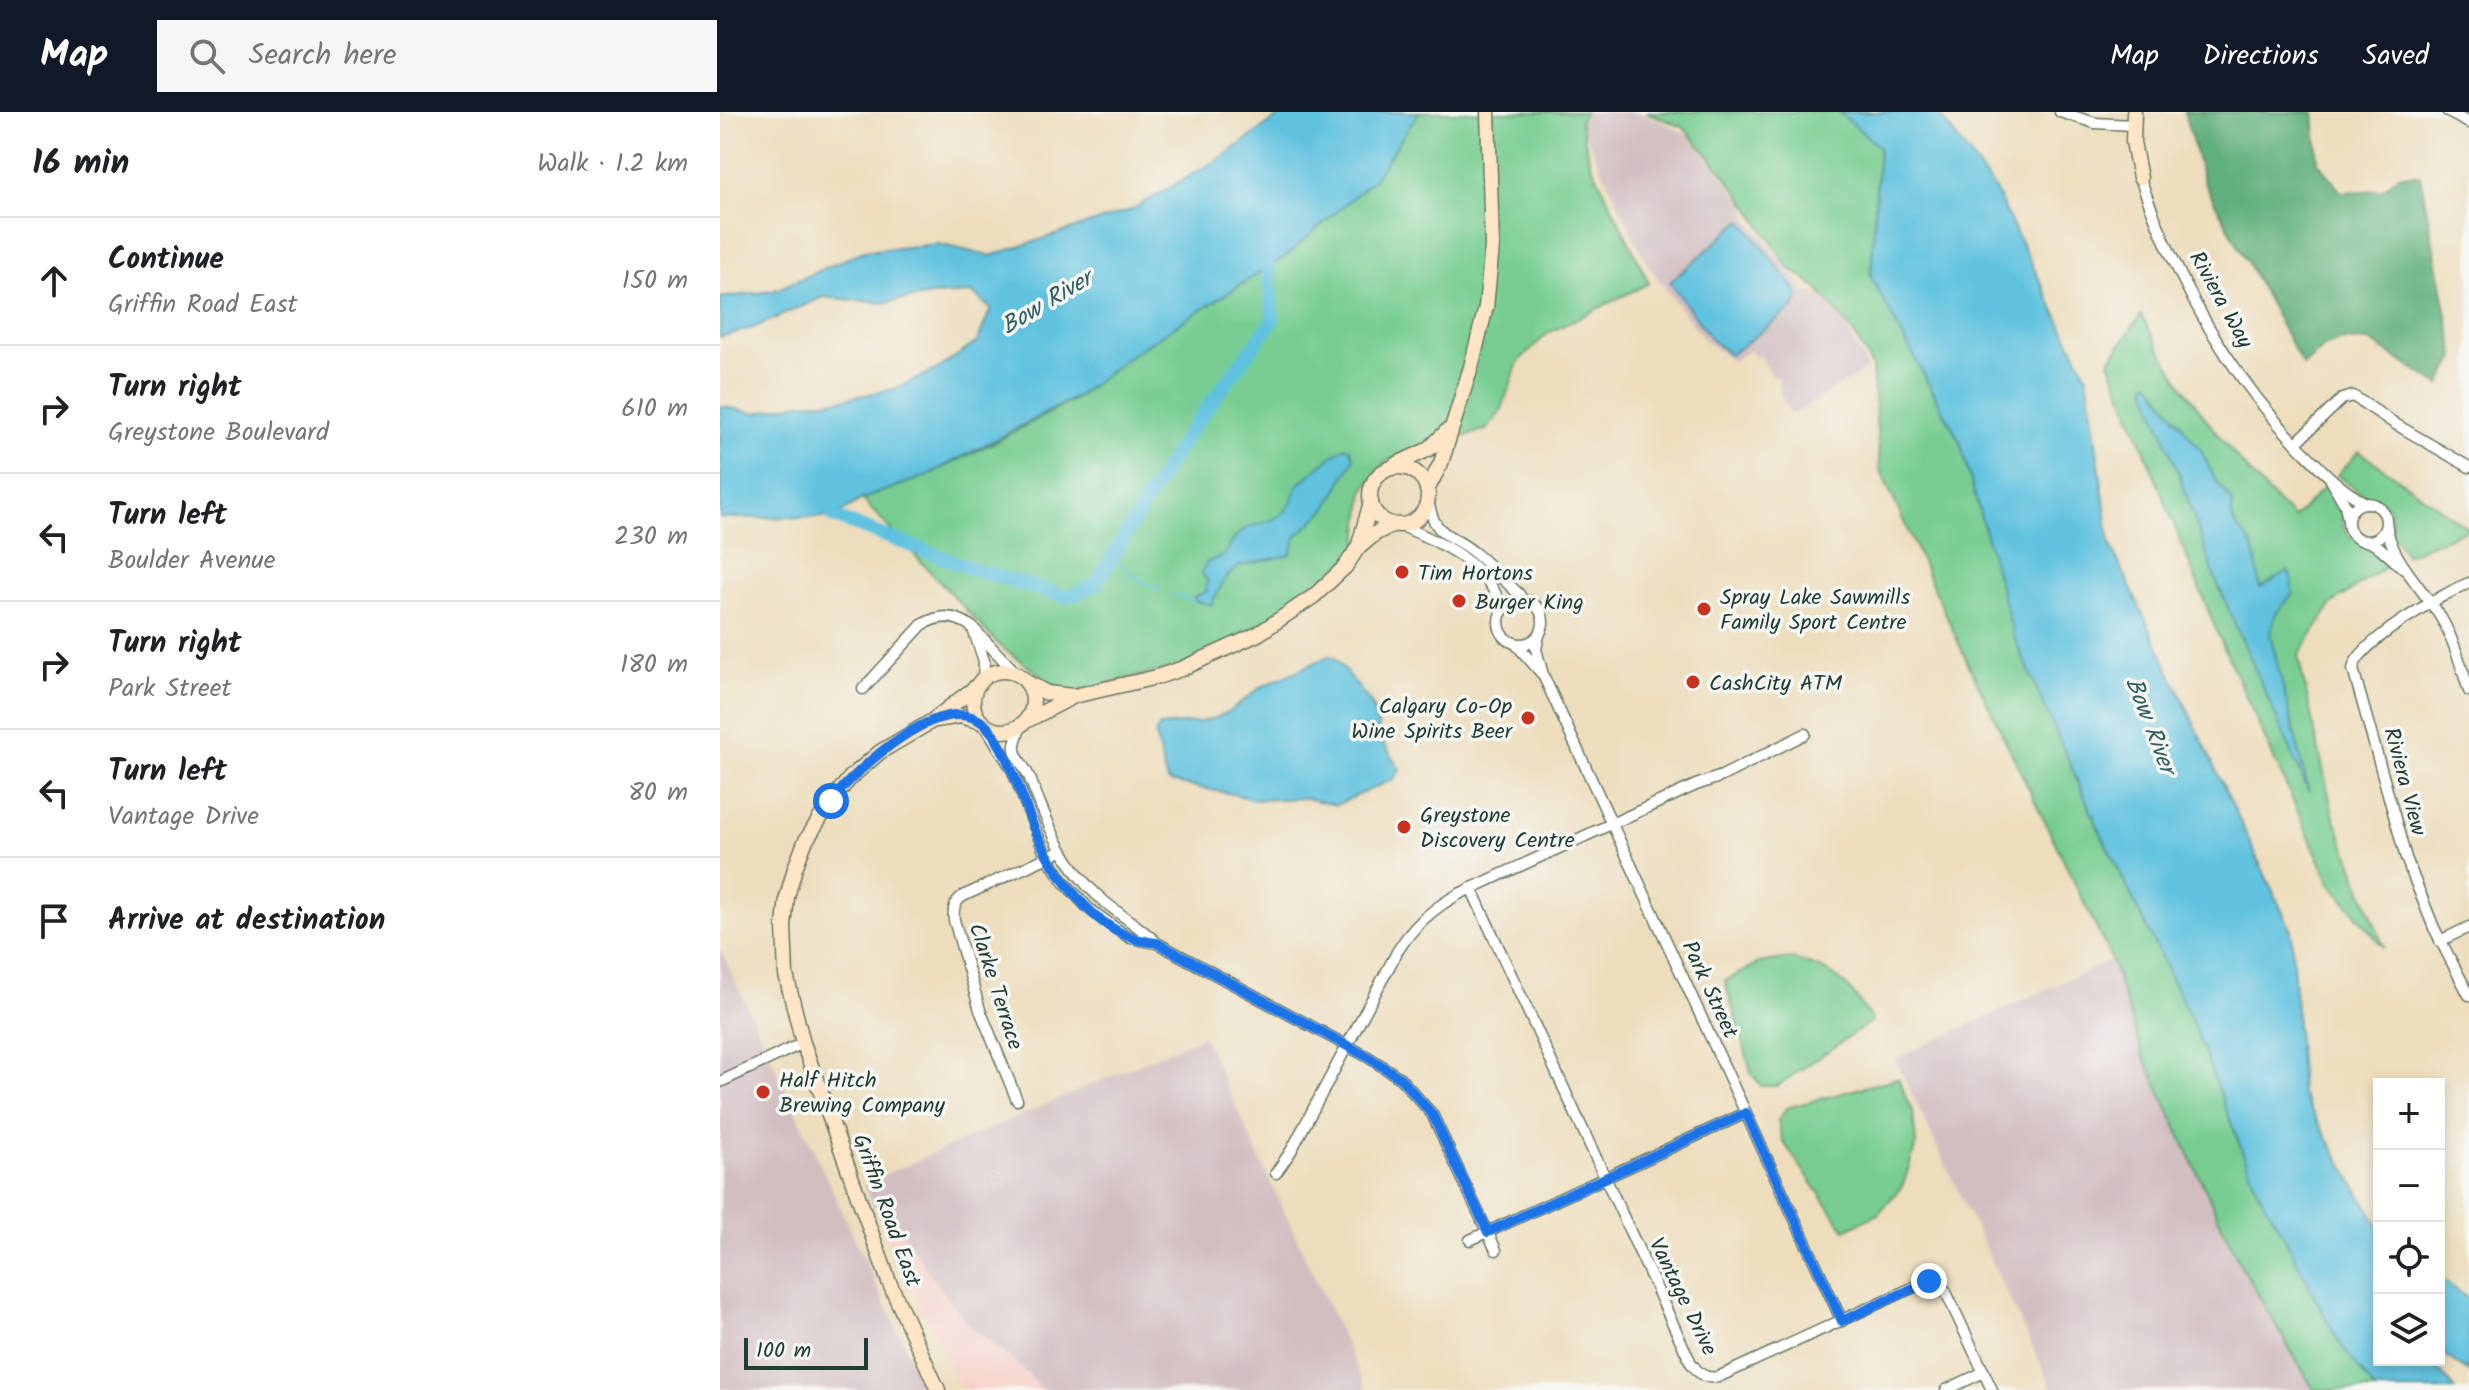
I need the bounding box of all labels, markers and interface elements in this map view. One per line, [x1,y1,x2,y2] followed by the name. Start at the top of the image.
[157,20,717,92] search box
[40,26,109,86] text: Map
[249,32,396,80] text: Search here
[185,34,229,78] icon: search
[2110,34,2159,79] text: Map
[2203,34,2319,79] text: Directions
[2363,34,2429,79] text: Saved
[32,137,129,191] text: 16 min
[537,143,688,185] text: Walk · 1.2 km
[108,236,224,284] text: Continue
[2179,245,2261,356] street label: Riviera Way
[994,258,1104,346] water label: Bow River
[32,259,76,303] icon: ahead
[622,260,688,302] text: 150 m
[108,284,298,326] text: Griffin Road East
[108,364,241,412] text: Turn right
[32,387,76,431] icon: right
[621,388,688,430] text: 610 m
[108,412,329,454] text: Greystone Boulevard
[108,492,227,540] text: Turn left
[32,515,76,559] icon: left
[614,516,688,558] text: 230 m
[108,540,275,582] text: Boulder Avenue
[1418,557,1534,592] place label: Tim Hortons
[1393,563,1411,581] marker: Tim Hortons
[1720,581,1911,641] place label: Spray Lake Sawmills Family Sport Centre
[1475,586,1584,621] place label: Burger King
[1450,592,1468,610] marker: Burger King
[1695,600,1713,618] marker: Spray Lake Sawmills Family Sport Centre
[108,620,241,668] text: Turn right
[32,643,76,687] icon: right
[620,644,688,686] text: 180 m
[1709,667,1843,702] place label: CashCity ATM
[108,668,231,710] text: Park Street
[2113,672,2188,784] water label: Bow River
[1684,673,1702,691] marker: CashCity ATM
[1351,690,1514,750] place label: Calgary Co-Op Wine Spirits Beer
[1519,709,1537,727] marker: Calgary Co-Op Wine Spirits Beer
[2372,724,2435,840] street label: Riviera View
[108,748,227,796] text: Turn left
[32,771,76,815] icon: left
[628,772,688,814] text: 80 m
[813,783,849,819] route start
[108,796,259,838] text: Vantage Drive
[1420,799,1575,859] place label: Greystone Discovery Centre
[1395,818,1413,836] marker: Greystone Discovery Centre
[108,897,385,945] text: Arrive at destination
[32,899,76,943] icon: arrive
[958,919,1032,1055] street label: Clarke Terrace
[1671,935,1747,1045] street label: Park Street
[779,1064,945,1124] place label: Half Hitch Brewing Company
[2373,1078,2445,1366] map controls
[2373,1078,2445,1150] button: +
[754,1083,772,1101] marker: Half Hitch Brewing Company
[842,1130,930,1293] street label: Griffin Road East
[2373,1150,2445,1222] button: −
[2373,1222,2445,1294] button: locate
[1638,1232,1726,1362] street label: Vantage Drive
[1911,1263,1947,1299] route end
[2373,1294,2445,1366] button: layers
[744,1334,868,1370] scale bar
[756,1334,811,1369] text: 100 m

